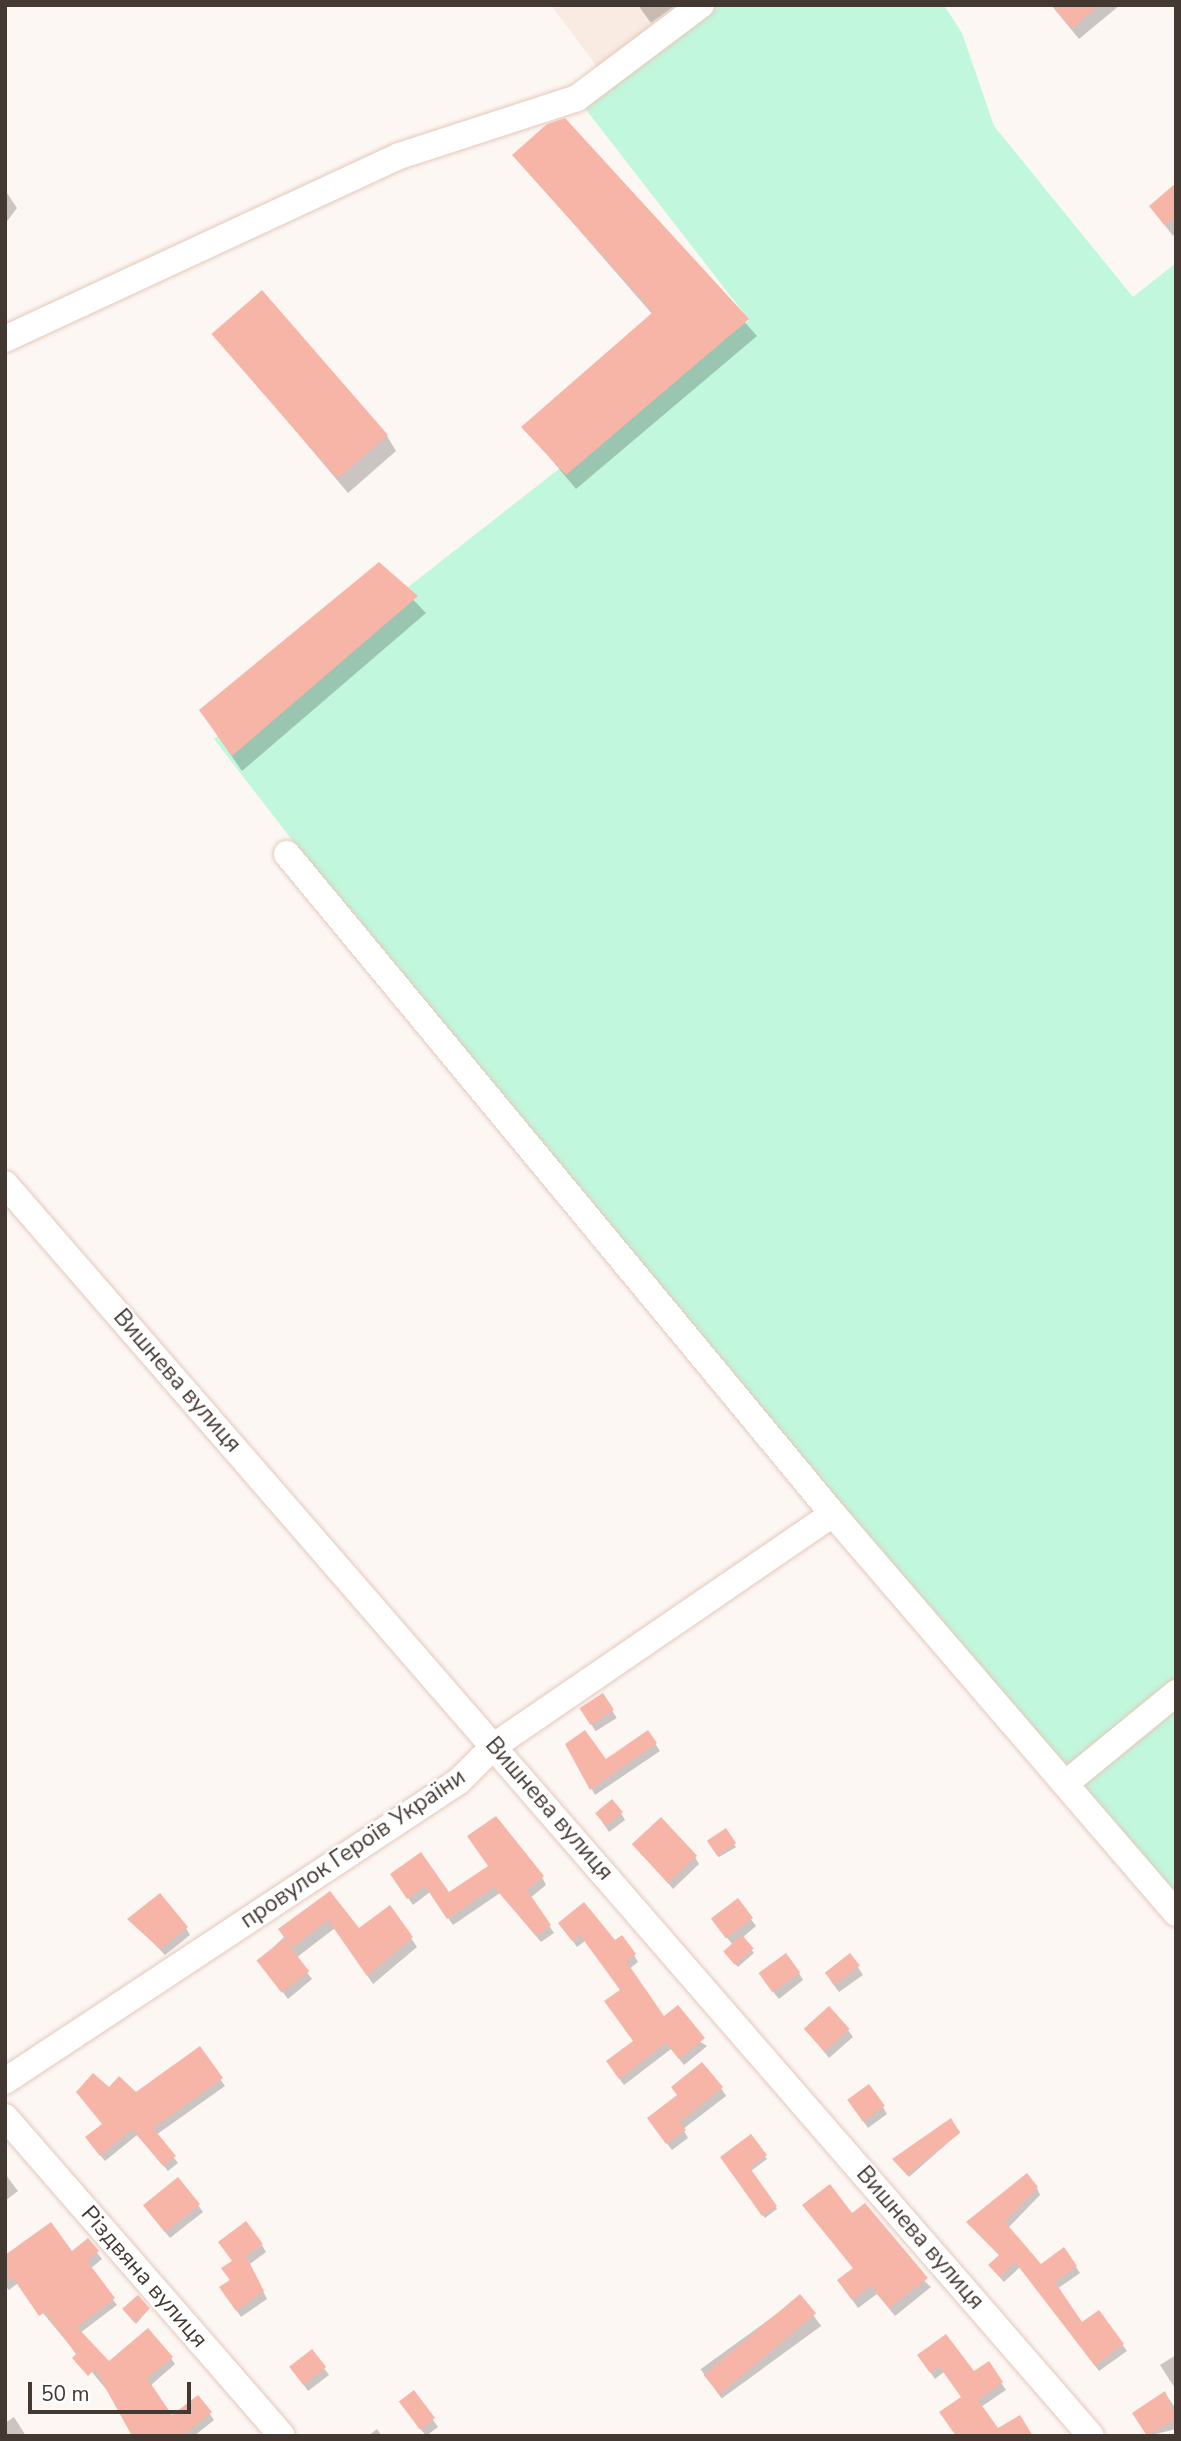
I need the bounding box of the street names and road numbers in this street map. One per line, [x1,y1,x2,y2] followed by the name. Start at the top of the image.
[107,1304,247,1458] street label: Вишнева вулиця
[479,1732,619,1886] street label: Вишнева вулиця
[235,1763,471,1935] street label: провулок Героїв України
[850,2161,990,2315] street label: Вишнева вулиця
[75,2200,213,2354] street label: Різдвяна вулиця

